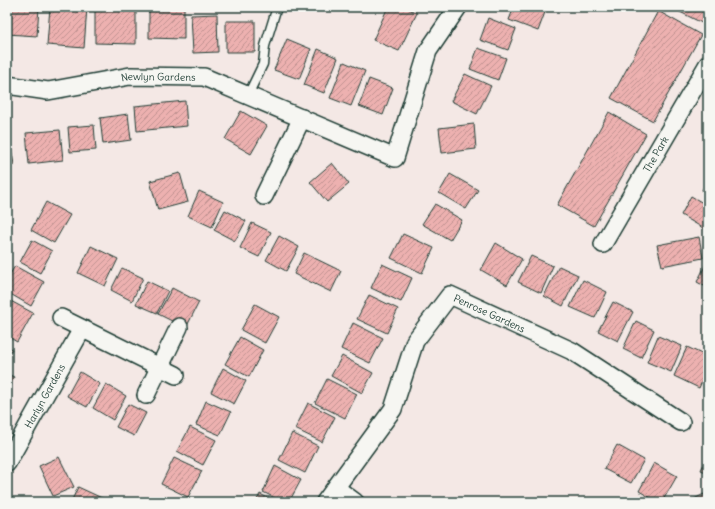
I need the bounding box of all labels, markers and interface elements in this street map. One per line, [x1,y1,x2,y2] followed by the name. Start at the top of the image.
[120,69,196,84] street label: Newlyn Gardens
[640,134,671,175] street label: The Park
[452,291,528,335] street label: Penrose Gardens
[21,361,68,430] street label: Harlyn Gardens

